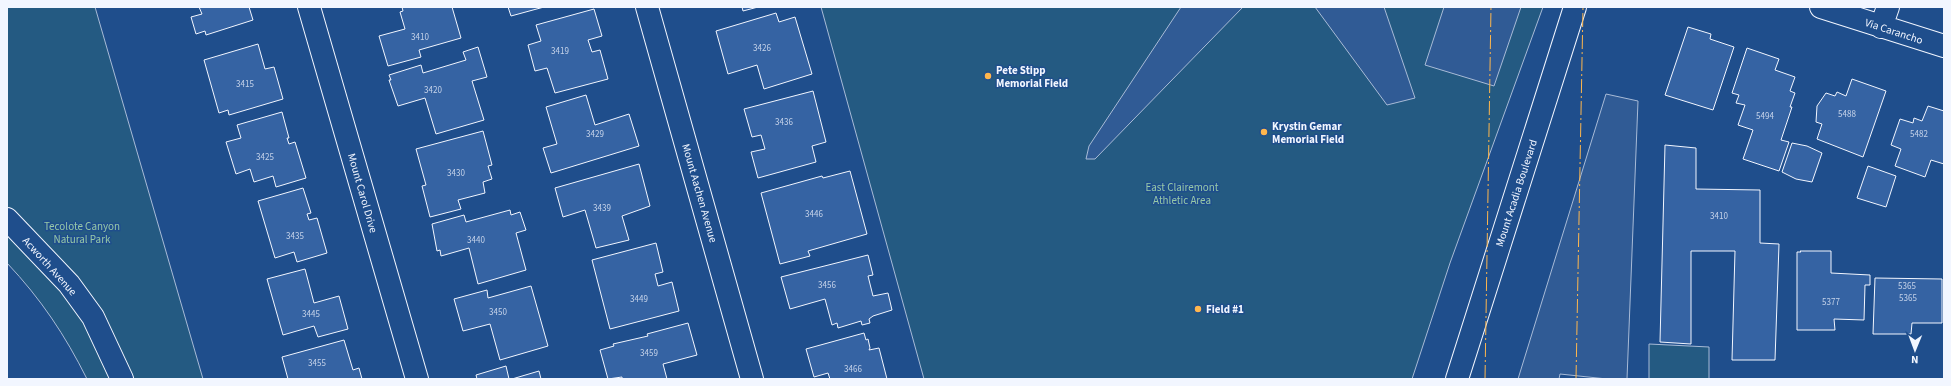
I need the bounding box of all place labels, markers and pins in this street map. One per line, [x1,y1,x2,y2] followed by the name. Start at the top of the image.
[996,63,1068,91] place label: Pete Stipp Memorial Field
[983,71,993,81] marker: Pete Stipp Memorial Field
[1272,119,1344,147] place label: Krystin Gemar Memorial Field
[1259,127,1269,137] marker: Krystin Gemar Memorial Field
[1206,302,1244,317] place label: Field #1
[1193,304,1203,314] marker: Field #1

